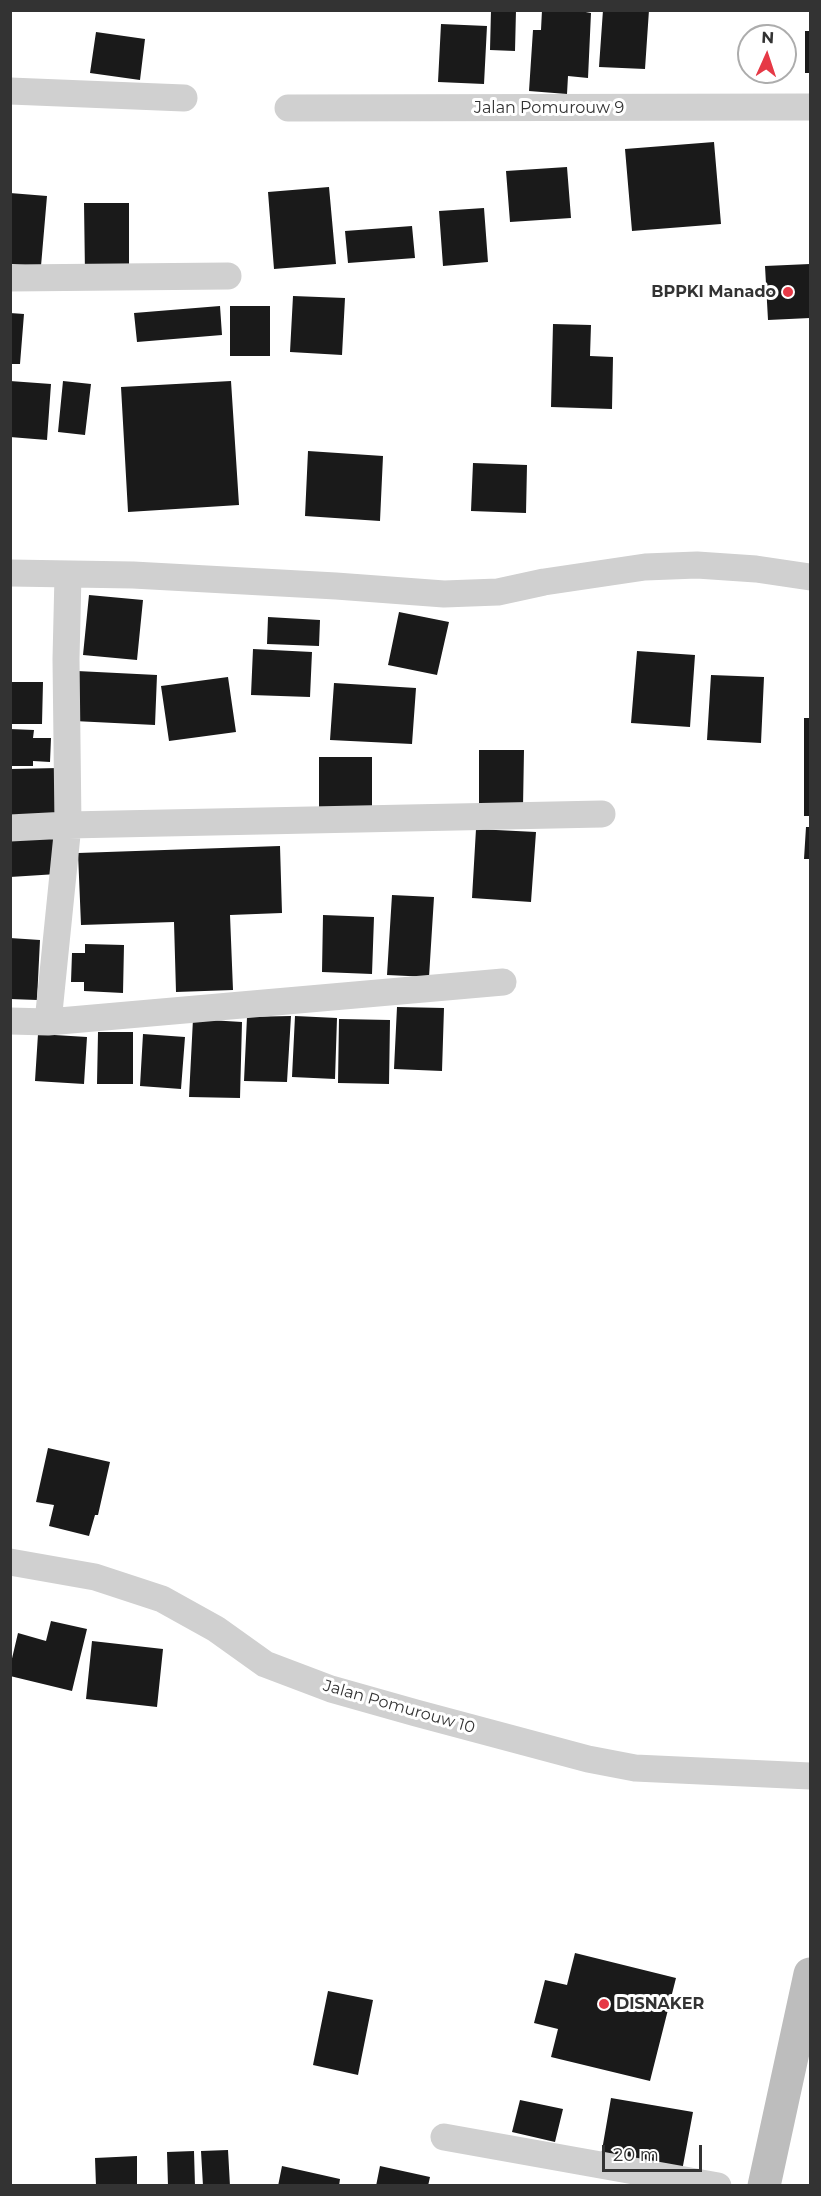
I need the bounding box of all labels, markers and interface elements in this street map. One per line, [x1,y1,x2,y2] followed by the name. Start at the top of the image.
[737,24,797,84] north arrow
[761,28,775,47] text: N
[474,98,624,118] street label: Jalan Pomurouw 9
[651,282,776,302] place label: BPPKI Manado
[781,285,795,299] marker: BPPKI Manado
[321,1676,477,1738] street label: Jalan Pomurouw 10
[616,1994,704,2014] place label: DISNAKER
[597,1997,611,2011] marker: DISNAKER
[605,2133,706,2171] scale bar
[613,2144,659,2166] text: 20 m

